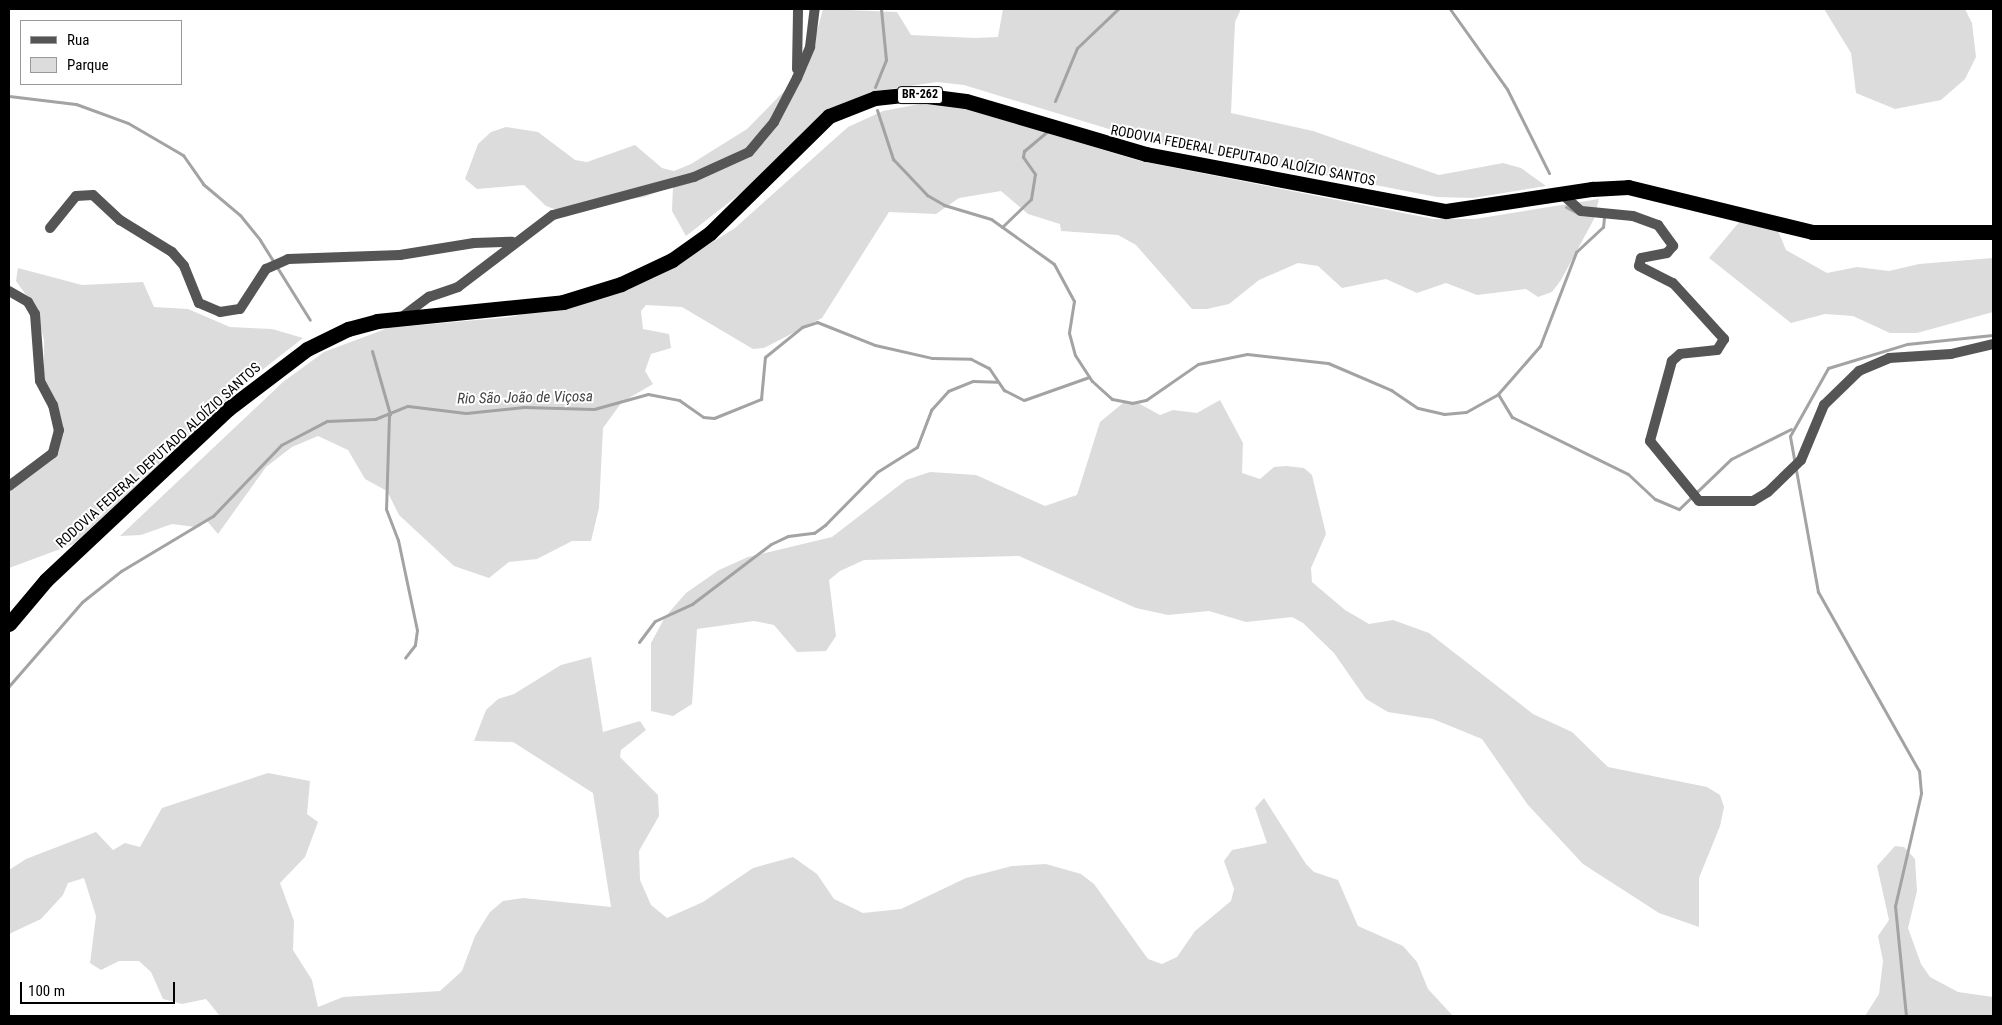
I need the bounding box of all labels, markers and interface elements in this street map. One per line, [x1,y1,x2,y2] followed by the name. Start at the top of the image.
[20,20,182,85] legend
[67,31,89,49] text: Rua
[67,56,109,74] text: Parque
[896,86,944,104] road number: BR-262
[1109,121,1377,189] street label: RODOVIA FEDERAL DEPUTADO ALOÍZIO SANTOS
[52,359,264,551] street label: RODOVIA FEDERAL DEPUTADO ALOÍZIO SANTOS
[457,388,593,408] water label: Rio São João de Viçosa
[22,972,178,1004] scale bar
[28,982,65,1000] text: 100 m

